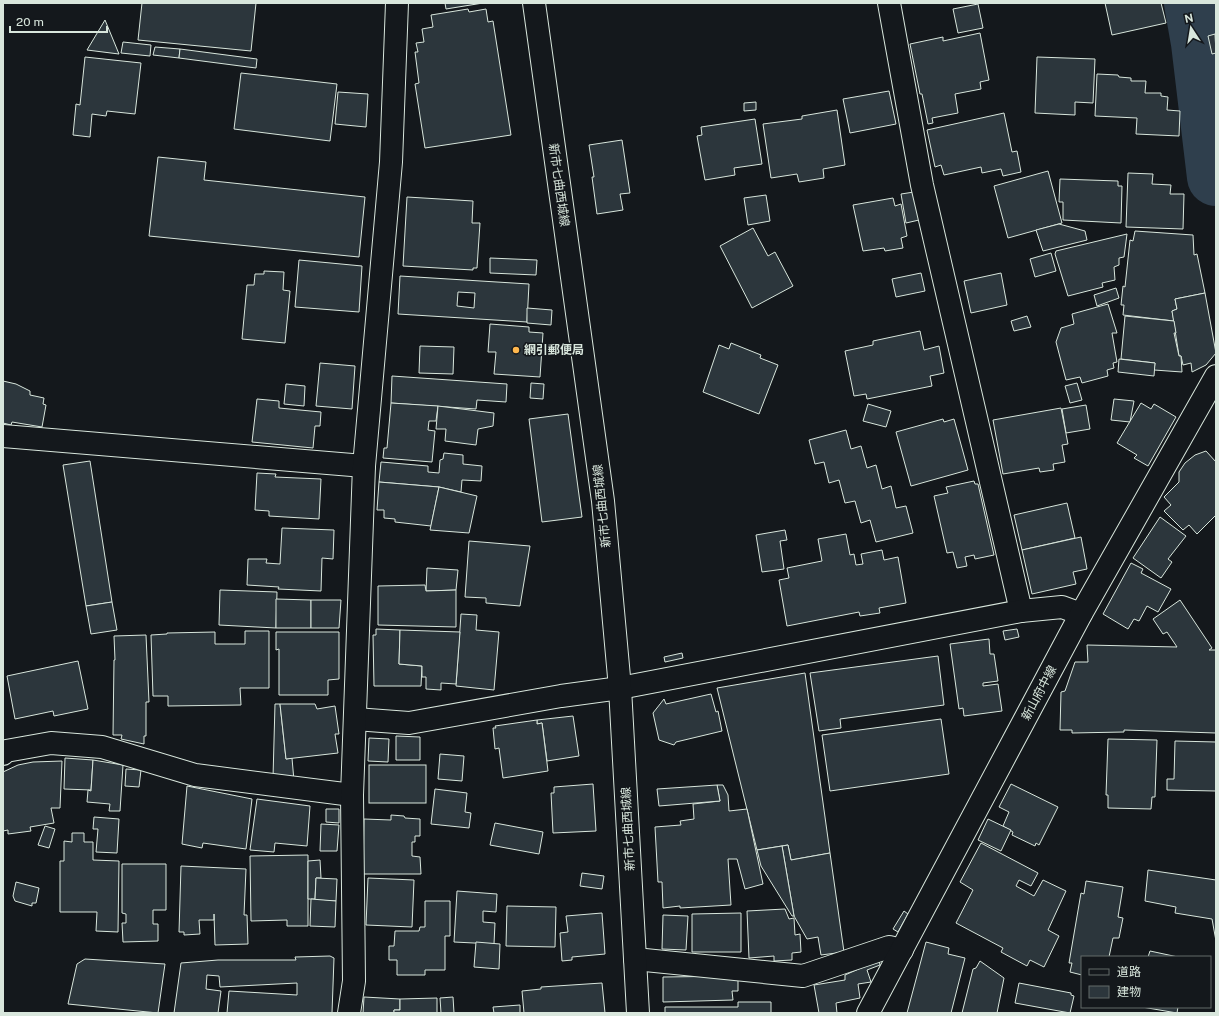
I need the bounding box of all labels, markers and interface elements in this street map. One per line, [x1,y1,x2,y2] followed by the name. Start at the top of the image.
[10,8,107,34] scale bar
[1171,8,1211,48] north arrow
[1183,11,1194,25] text: N
[16,15,44,29] text: 20 m
[546,142,572,228] street label: 新市七曲西城線
[524,343,584,357] place label: 網引郵便局
[511,345,521,355] marker: 網引郵便局
[591,463,613,549] street label: 新市七曲西城線
[1019,663,1059,723] street label: 新山府中線
[619,787,637,871] street label: 新市七曲西城線
[1081,956,1211,1008] legend
[1117,965,1141,979] text: 道路
[1117,985,1141,999] text: 建物

